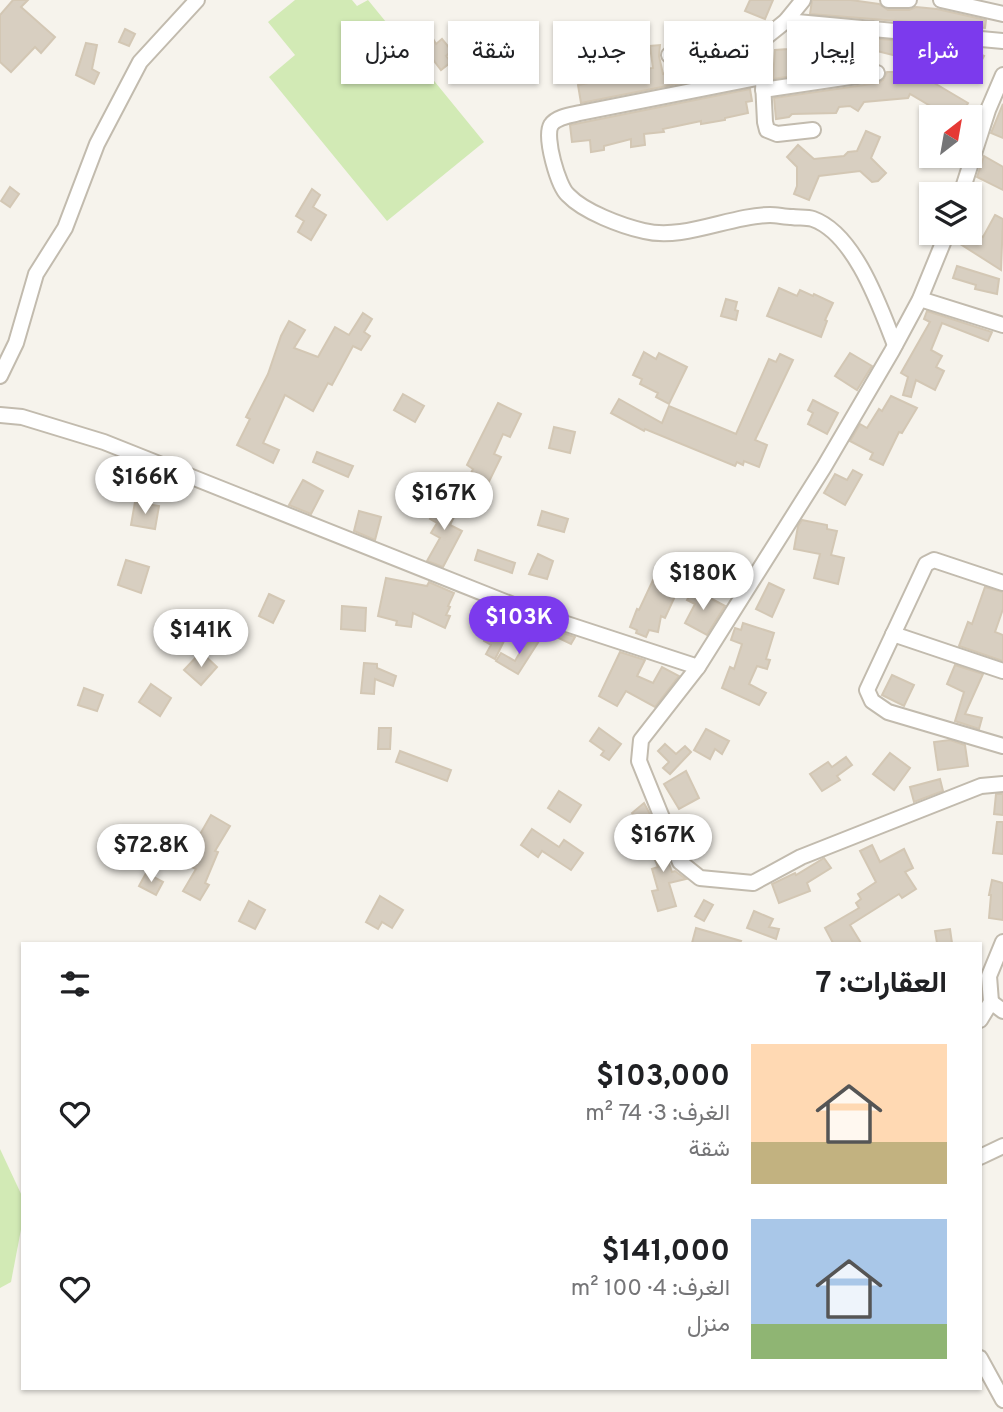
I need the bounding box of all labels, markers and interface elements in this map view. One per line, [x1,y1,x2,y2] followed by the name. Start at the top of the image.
[341,21,434,84] chip: منزل
[448,21,539,84] chip: شقة
[553,21,650,84] chip: جديد
[664,21,773,84] chip: تصفية
[787,21,879,84] chip: إيجار
[893,21,983,84] chip: شراء
[919,105,982,168] north arrow
[919,105,982,245] map controls
[919,182,982,245] button: layers
[96,456,194,516] pin: $166K
[111,464,179,493] text: $166K
[395,472,493,532] pin: $167K
[411,480,477,509] text: $167K
[654,552,752,612] pin: $180K
[669,560,737,589] text: $180K
[470,596,568,656] pin: $103K
[485,604,553,633] text: $103K
[152,610,250,669] pin: $141K
[169,617,233,646] text: $141K
[614,814,712,874] pin: $167K
[630,822,696,851] text: $167K
[94,824,208,884] pin: $72.8K
[113,832,189,861] text: $72.8K
[56,965,94,1003] icon: filters
[816,966,947,1003] text: العقارات: 7
[596,1059,730,1096] text: $103,000
[807,1072,891,1156] icon: home
[56,1095,94,1133] icon: heart
[585,1100,730,1129] text: الغرف: 3 · 74 m²
[688,1136,730,1165] text: شقة
[601,1234,730,1271] text: $141,000
[807,1247,891,1331] icon: home
[56,1270,94,1308] icon: heart
[571,1275,730,1304] text: الغرف: 4 · 100 m²
[687,1311,730,1340] text: منزل

